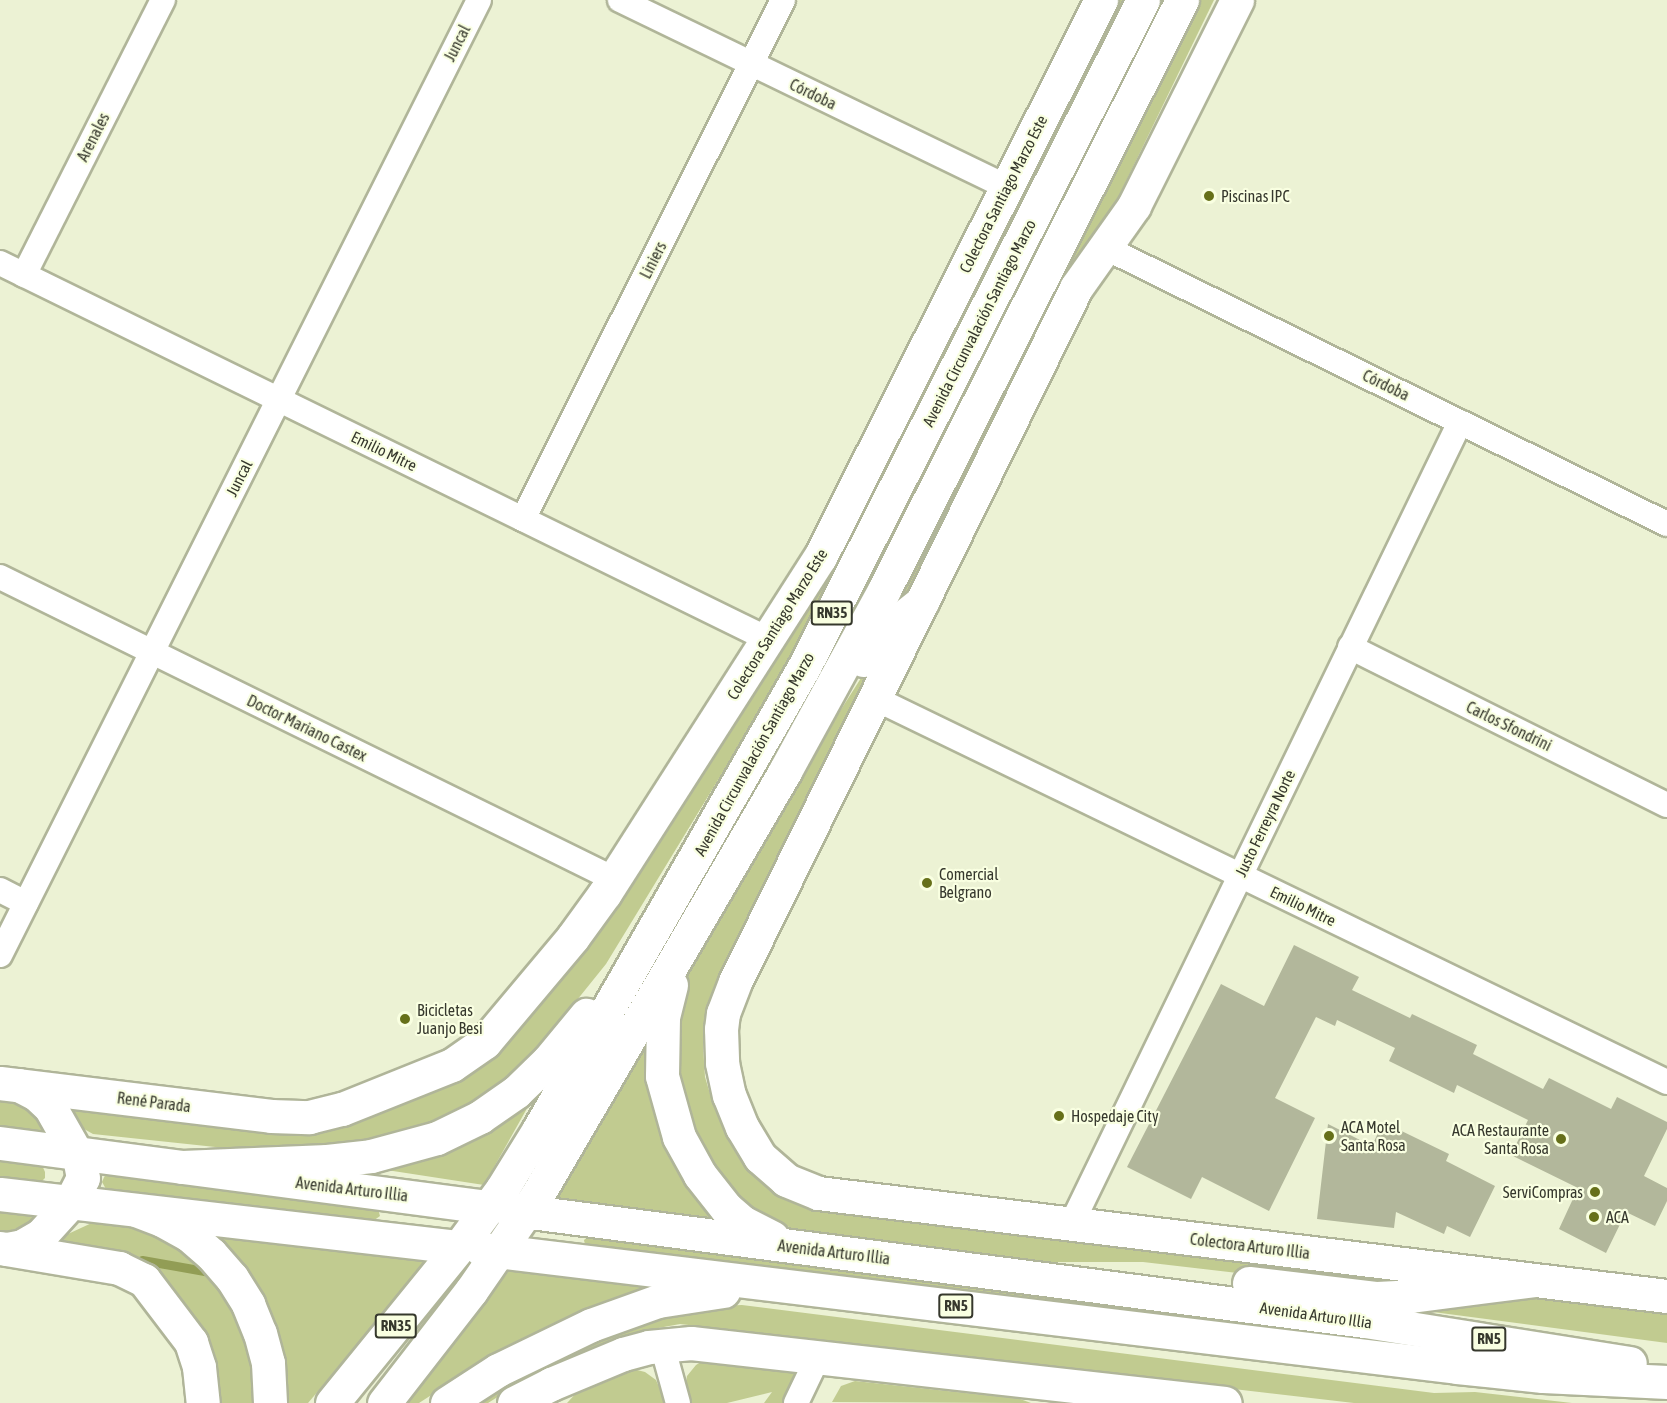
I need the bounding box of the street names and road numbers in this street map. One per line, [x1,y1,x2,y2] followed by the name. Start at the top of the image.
[440,22,474,64] street label: Juncal
[787,75,839,113] street label: Córdoba
[73,109,113,165] street label: Arenales
[955,112,1051,276] street label: Colectora Santiago Marzo Este
[918,216,1040,430] street label: Avenida Circunvalación Santiago Marzo
[636,238,670,282] street label: Liniers
[1360,366,1412,404] street label: Córdoba
[348,427,420,475] street label: Emilio Mitre
[222,457,256,499] street label: Juncal
[723,545,831,703] street label: Colectora Santiago Marzo Este
[810,601,854,625] road number: RN35
[690,649,818,859] street label: Avenida Circunvalación Santiago Marzo
[244,691,370,765] street label: Doctor Mariano Castex
[1463,697,1555,755] street label: Carlos Sfondrini
[1231,766,1299,880] street label: Justo Ferreyra Norte
[1267,882,1339,930] street label: Emilio Mitre
[116,1088,192,1116] street label: René Parada
[295,1173,409,1205] street label: Avenida Arturo Illia
[1189,1229,1311,1263] street label: Colectora Arturo Illia
[777,1236,891,1268] street label: Avenida Arturo Illia
[938,1294,974,1318] road number: RN5
[1259,1298,1373,1332] street label: Avenida Arturo Illia
[374,1314,418,1338] road number: RN35
[1471,1327,1507,1351] road number: RN5

